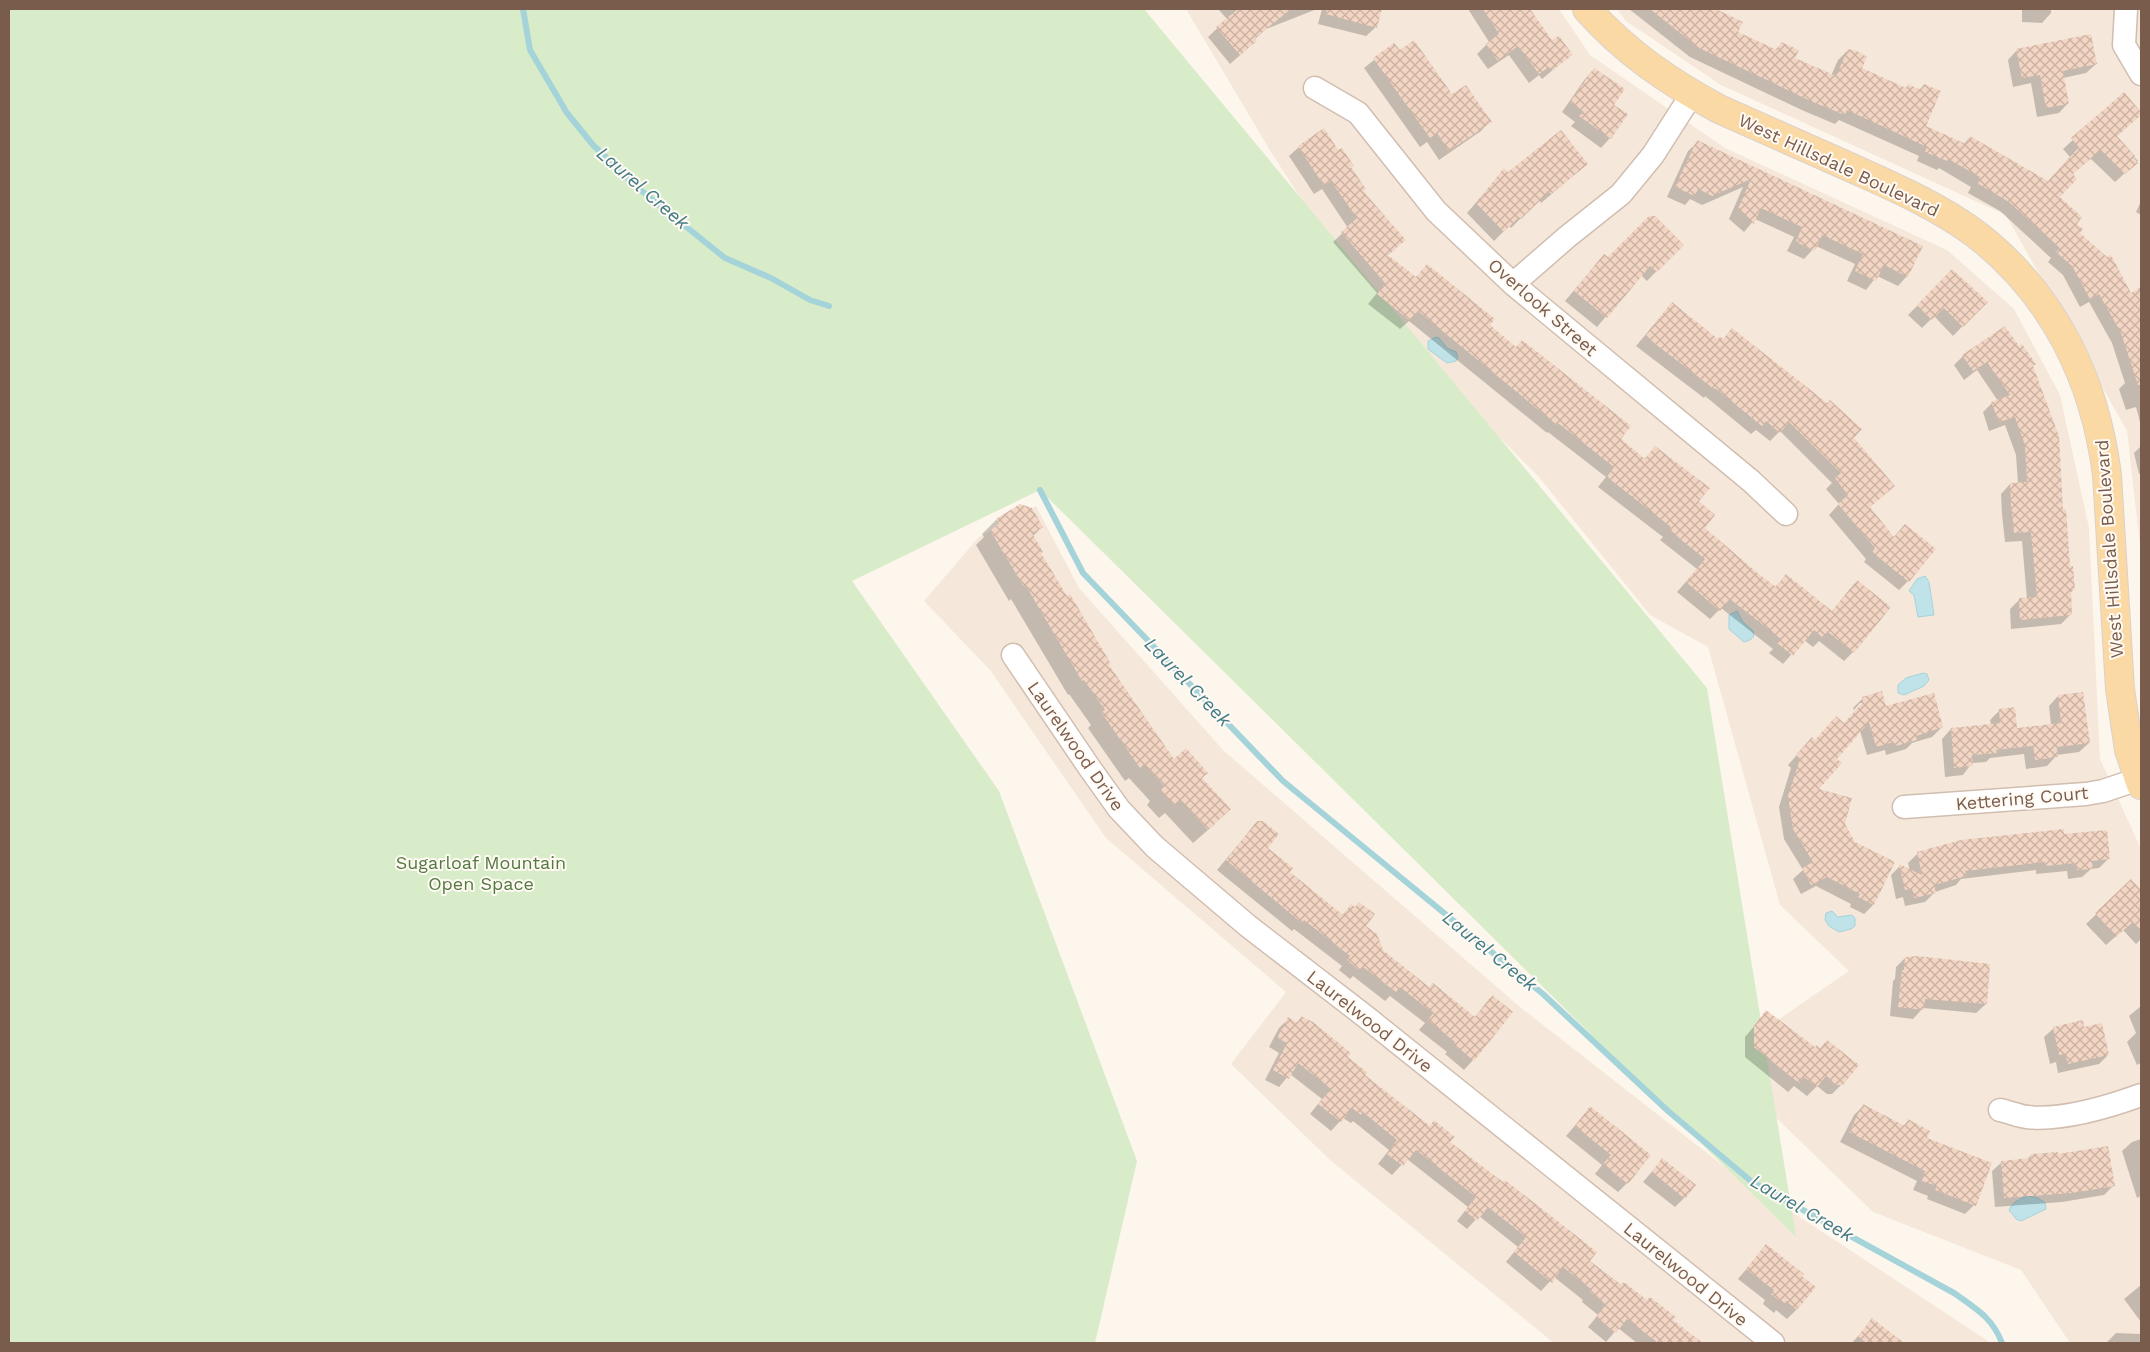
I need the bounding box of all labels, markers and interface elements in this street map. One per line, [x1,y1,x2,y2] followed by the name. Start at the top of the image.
[1735,109,1943,221] street label: West Hillsdale Boulevard
[592,142,694,235] water label: Laurel Creek
[1484,254,1602,360] street label: Overlook Street
[2091,439,2127,659] street label: West Hillsdale Boulevard
[1140,633,1237,732] water label: Laurel Creek
[1023,677,1129,815] street label: Laurelwood Drive
[1955,782,2090,814] street label: Kettering Court
[396,852,566,894] park label: Sugarloaf Mountain Open Space
[1438,906,1542,997] water label: Laurel Creek
[1303,966,1437,1076] street label: Laurelwood Drive
[1746,1169,1858,1247] water label: Laurel Creek
[1620,1218,1752,1330] street label: Laurelwood Drive

